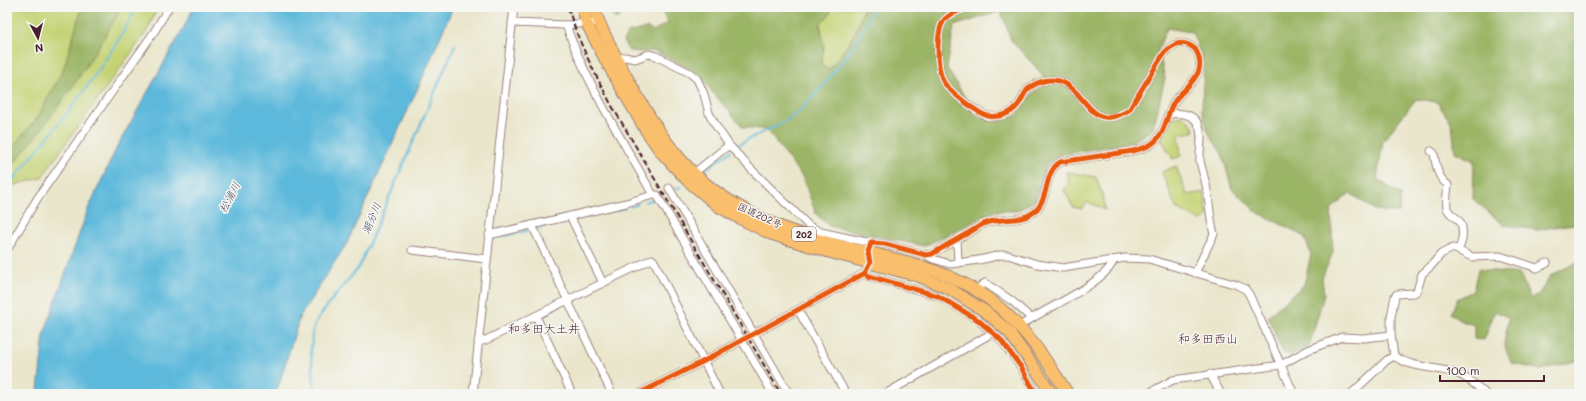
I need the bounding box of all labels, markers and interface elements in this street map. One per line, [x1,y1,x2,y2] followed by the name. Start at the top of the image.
[18,18,58,58] north arrow
[34,40,44,56] text: N
[215,179,243,215] water label: 松浦川
[736,199,784,231] street label: 国道202号
[358,200,384,236] water label: 潮分川
[792,227,816,241] road number: 202
[508,320,580,336] district label: 和多田大土井
[1178,330,1238,346] district label: 和多田西山
[1440,357,1544,383] scale bar
[1446,362,1480,378] text: 100 m

